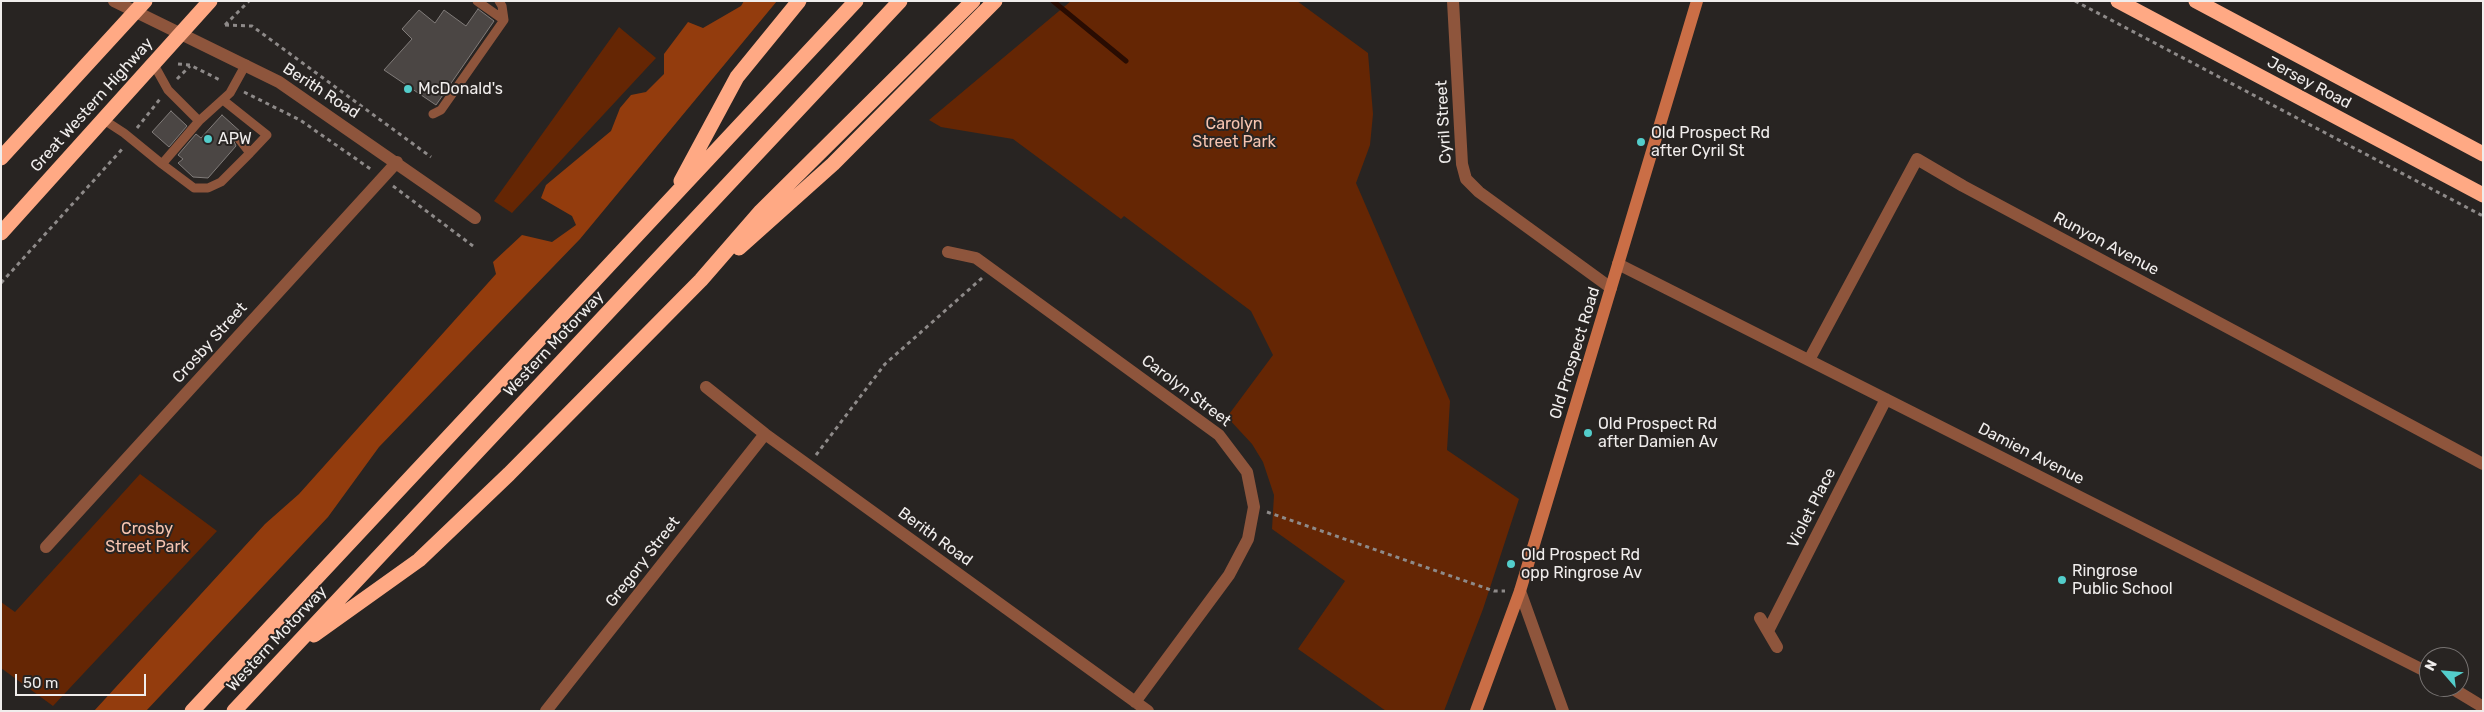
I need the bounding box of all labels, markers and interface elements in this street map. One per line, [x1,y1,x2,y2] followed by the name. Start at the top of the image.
[27,34,157,176] street label: Great Western Highway
[2264,53,2354,113] street label: Jersey Road
[279,59,363,123] street label: Berith Road
[418,79,503,99] place label: McDonald's
[1432,80,1456,164] street label: Cyril Street
[402,83,414,95] marker: McDonald's
[1192,114,1276,152] park label: Carolyn Street Park
[1651,123,1770,161] place label: Old Prospect Rd after Cyril St
[218,129,252,149] place label: APW
[202,133,214,145] marker: APW
[1635,136,1647,148] marker: Old Prospect Rd after Cyril St
[2050,208,2162,280] street label: Runyon Avenue
[1546,285,1604,421] street label: Old Prospect Road
[500,287,608,401] street label: Western Motorway
[169,299,251,387] street label: Crosby Street
[1137,351,1235,431] street label: Carolyn Street
[1598,414,1718,452] place label: Old Prospect Rd after Damien Av
[1975,419,2087,489] street label: Damien Avenue
[1582,427,1594,439] marker: Old Prospect Rd after Damien Av
[1784,465,1840,551] street label: Violet Place
[894,504,976,570] street label: Berith Road
[602,513,684,611] street label: Gregory Street
[105,519,189,557] park label: Crosby Street Park
[1521,545,1642,583] place label: Old Prospect Rd opp Ringrose Av
[1505,558,1517,570] marker: Old Prospect Rd opp Ringrose Av
[2072,561,2173,599] place label: Ringrose Public School
[2056,574,2068,586] marker: Ringrose Public School
[223,582,331,696] street label: Western Motorway
[2419,647,2469,697] north arrow
[2421,657,2441,674] text: N
[18,664,149,696] scale bar
[23,674,58,692] text: 50 m

